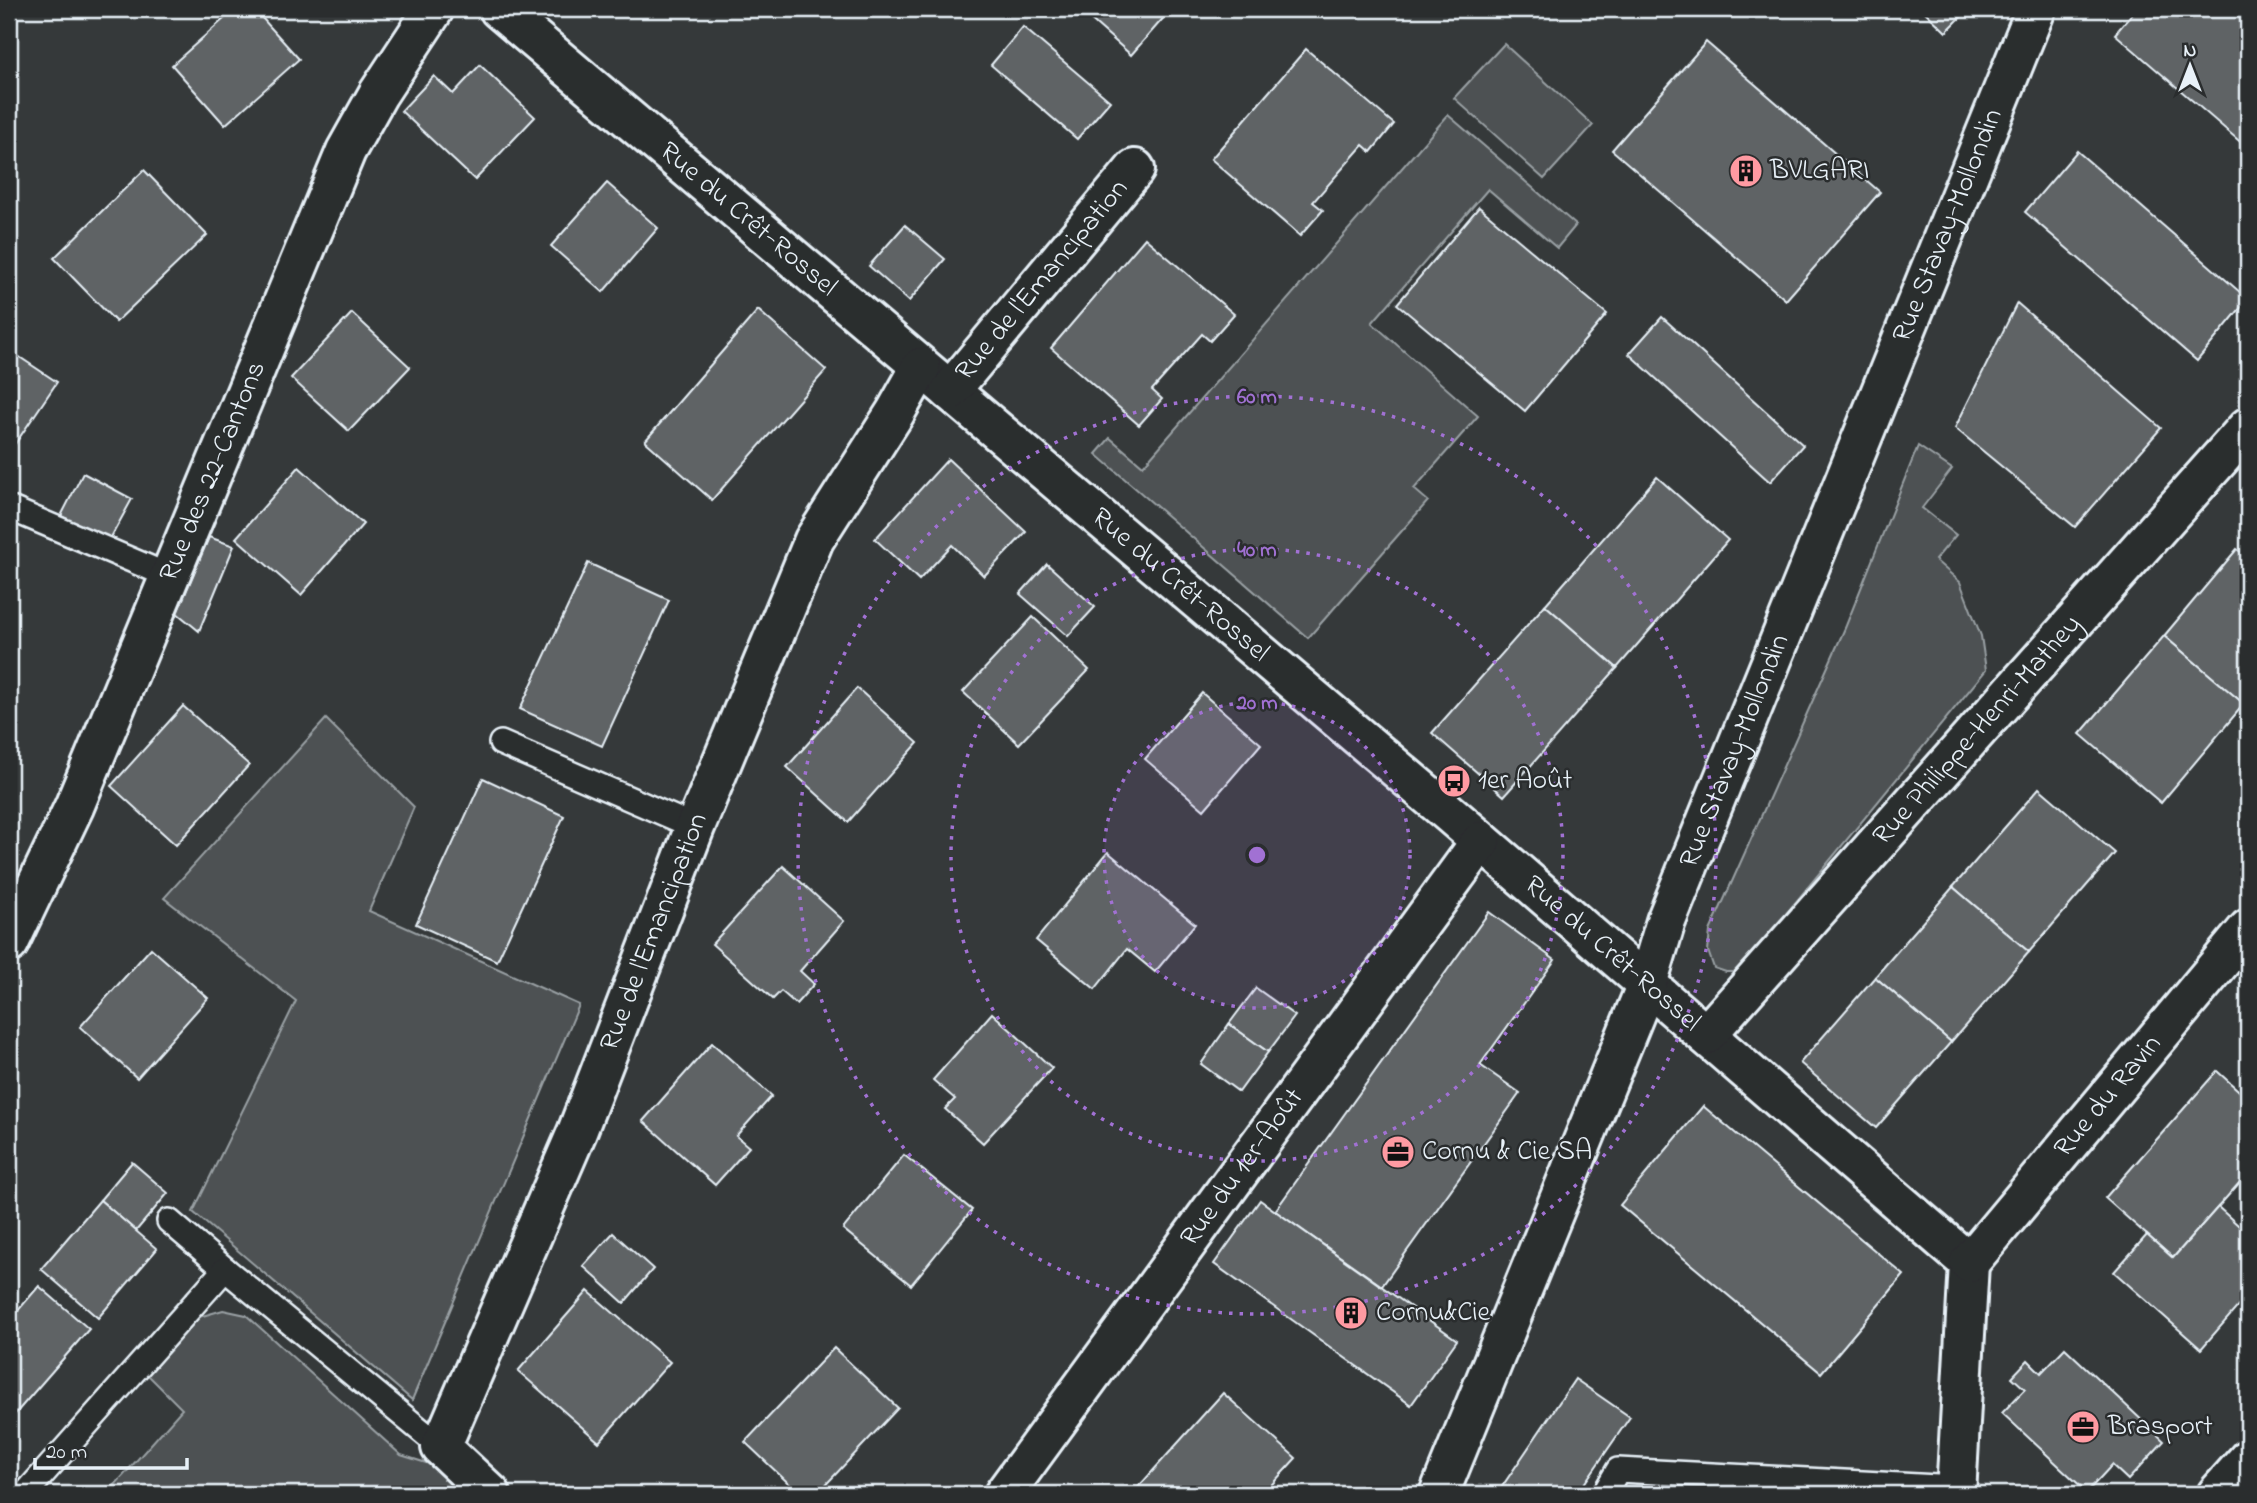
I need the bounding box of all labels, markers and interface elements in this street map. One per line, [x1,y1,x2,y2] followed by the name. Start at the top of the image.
[2156,32,2226,102] north arrow
[2184,38,2197,65] text: N
[1882,103,2014,349] street label: Rue Stavay-Mollondin
[650,132,846,307] street label: Rue du Crêt-Rossel
[1769,151,1869,192] place label: BVLGARI
[1727,152,1765,190] building icon: BVLGARI
[946,170,1139,390] street label: Rue de l'Emancipation
[149,355,277,588] street label: Rue des 22-Cantons
[1237,383,1277,413] text: 60 m
[1082,498,1278,673] street label: Rue du Crêt-Rossel
[1237,536,1277,566] text: 40 m
[1863,606,2092,855] street label: Rue Philippe-Henri-Mathey
[1669,628,1801,874] street label: Rue Stavay-Mollondin
[1235,689,1278,719] text: 20 m
[1478,761,1572,802] place label: 1er Août
[1435,762,1473,800] bus stop icon: 1er Août
[590,807,719,1057] street label: Rue de l'Emancipation
[1245,843,1269,867] centre of rings
[1514,866,1709,1042] street label: Rue du Crêt-Rossel
[2044,1026,2172,1167] street label: Rue du Ravin
[1170,1080,1314,1256] street label: Rue du 1er-Août
[1422,1132,1592,1173] place label: Cornu & Cie SA
[1379,1133,1417,1171] office icon: Cornu & Cie SA
[1376,1293,1491,1334] place label: Cornu&Cie
[1332,1294,1370,1332] building icon: Cornu&Cie
[2107,1407,2213,1448] place label: Brasport
[2064,1408,2102,1446] office icon: Brasport
[35,1426,187,1470] scale bar
[46,1438,87,1468] text: 20 m

